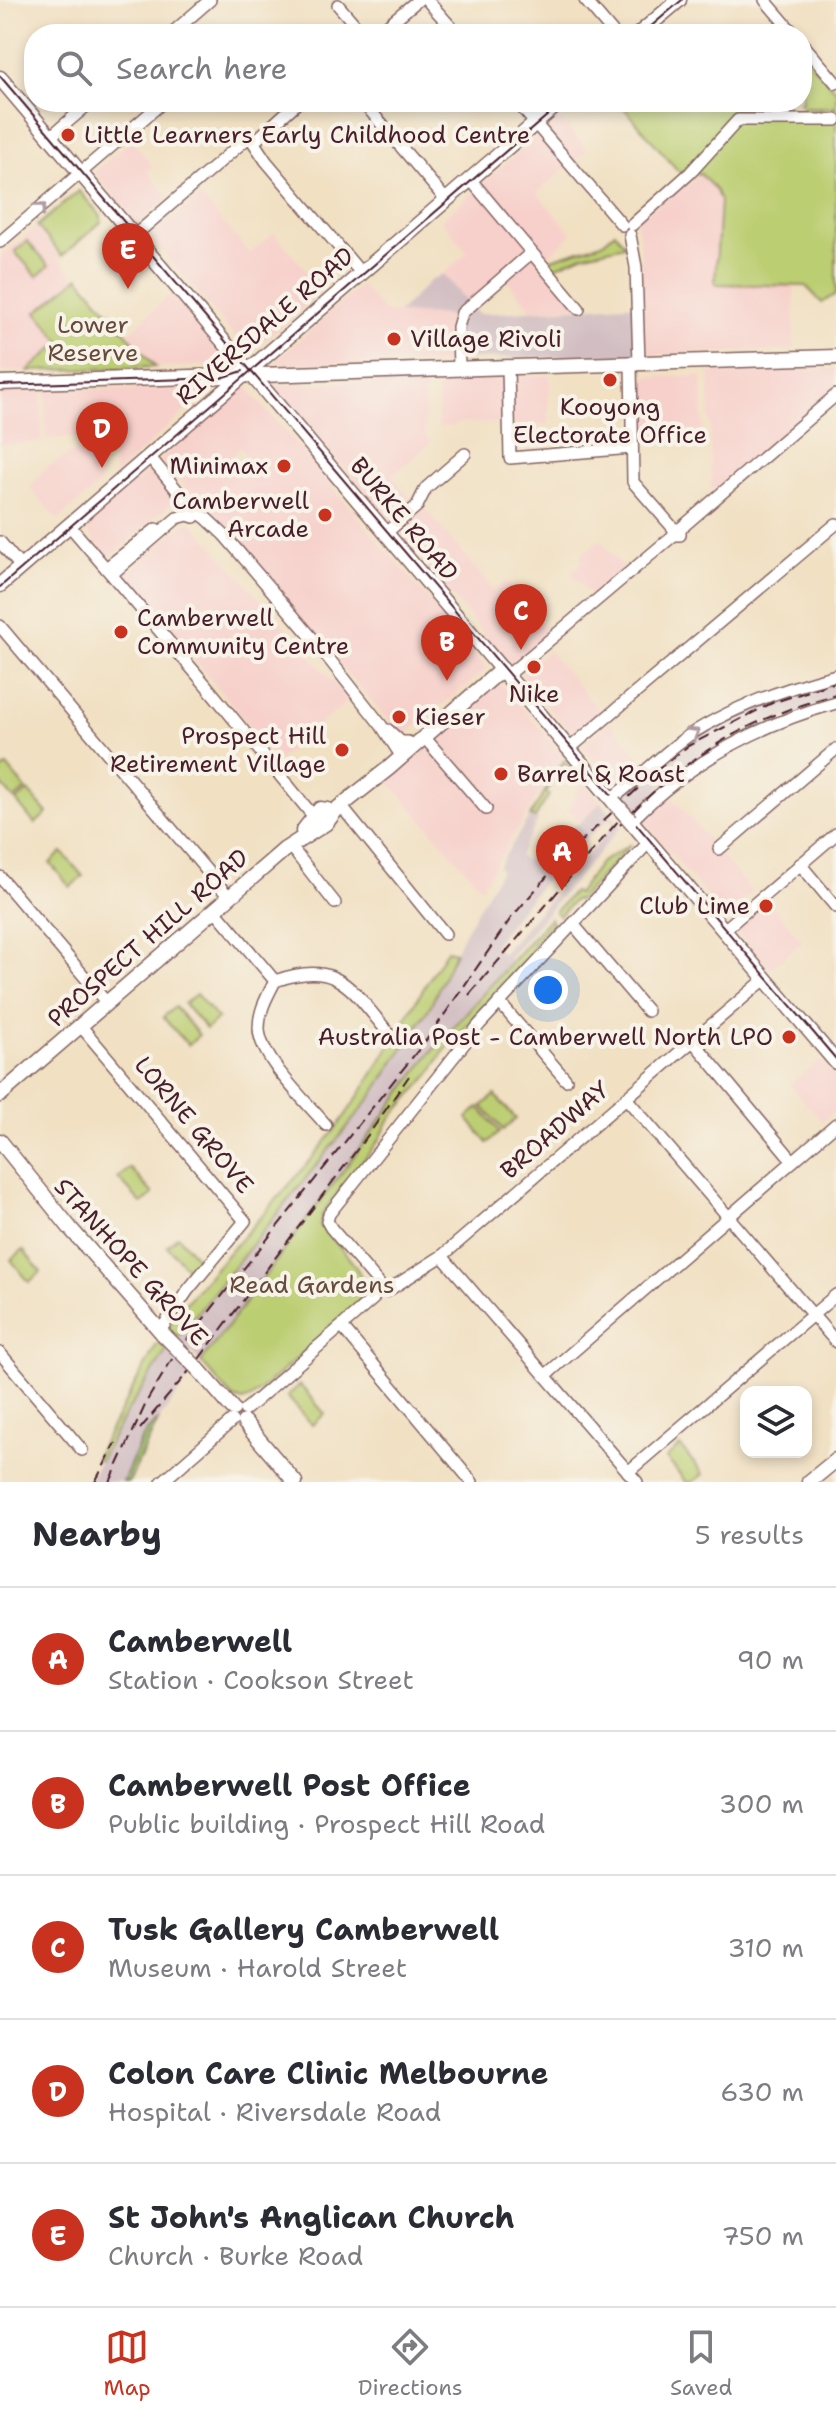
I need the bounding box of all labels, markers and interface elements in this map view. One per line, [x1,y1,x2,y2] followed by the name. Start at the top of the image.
[24,24,812,112] search box
[52,46,96,90] icon: search
[116,48,287,89] text: Search here
[84,119,530,151] place label: Little Learners Early Childhood Centre
[59,126,77,144] marker: Little Learners Early Childhood Centre
[32,203,46,218] one-way arrow
[102,223,154,289] pin: E
[169,240,361,412] street label: RIVERSDALE ROAD
[47,309,139,369] park label: Lower Reserve
[410,323,562,355] place label: Village Rivoli
[385,330,403,348] marker: Village Rivoli
[601,371,619,389] marker: Kooyong Electorate Office
[513,391,707,451] place label: Kooyong Electorate Office
[76,402,128,468] pin: D
[169,450,268,482] place label: Minimax
[343,451,465,587] street label: BURKE ROAD
[275,457,293,475] marker: Minimax
[172,485,310,545] place label: Camberwell Arcade
[316,506,334,524] marker: Camberwell Arcade
[495,584,547,650] pin: C
[137,602,349,662] place label: Camberwell Community Centre
[421,615,473,681] pin: B
[112,623,130,641] marker: Camberwell Community Centre
[525,658,543,676] marker: Nike
[508,678,560,710] place label: Nike
[415,701,486,733] place label: Kieser
[390,708,408,726] marker: Kieser
[110,720,327,780] place label: Prospect Hill Retirement Village
[686,728,700,743] one-way arrow
[333,741,351,759] marker: Prospect Hill Retirement Village
[517,758,685,790] place label: Barrel & Roast
[492,765,510,783] marker: Barrel & Roast
[536,825,588,891] pin: A
[41,842,255,1034] street label: PROSPECT HILL ROAD
[639,890,750,922] place label: Club Lime
[757,897,775,915] marker: Club Lime
[528,970,568,1010] your location
[318,1021,773,1053] place label: Australia Post - Camberwell North LPO
[780,1028,798,1046] marker: Australia Post - Camberwell North LPO
[127,1050,261,1200] street label: LORNE GROVE
[494,1073,617,1186] street label: BROADWAY
[47,1171,215,1353] street label: STANHOPE GROVE
[229,1269,395,1301] park label: Read Gardens
[740,1386,812,1458] map controls
[740,1386,812,1458] button: layers
[32,1511,162,1557] text: Nearby
[695,1517,804,1552] text: 5 results
[108,1621,292,1662] text: Camberwell
[48,1642,68,1677] text: A
[737,1642,804,1677] text: 90 m
[108,1662,414,1697] text: Station · Cookson Street
[108,1765,471,1806] text: Camberwell Post Office
[50,1786,66,1821] text: B
[719,1786,804,1821] text: 300 m
[108,1806,545,1841] text: Public building · Prospect Hill Road
[108,1909,499,1950] text: Tusk Gallery Camberwell
[50,1930,66,1965] text: C
[728,1930,804,1965] text: 310 m
[108,1950,407,1985] text: Museum · Harold Street
[108,2053,549,2094] text: Colon Care Clinic Melbourne
[49,2074,67,2109] text: D
[720,2074,804,2109] text: 630 m
[108,2094,441,2129] text: Hospital · Riversdale Road
[108,2197,515,2238] text: St John's Anglican Church
[49,2218,67,2253] text: E
[722,2218,804,2253] text: 750 m
[108,2238,363,2273] text: Church · Burke Road
[104,2325,151,2402] tab: Map
[358,2325,463,2402] tab: Directions
[670,2325,732,2402] tab: Saved

